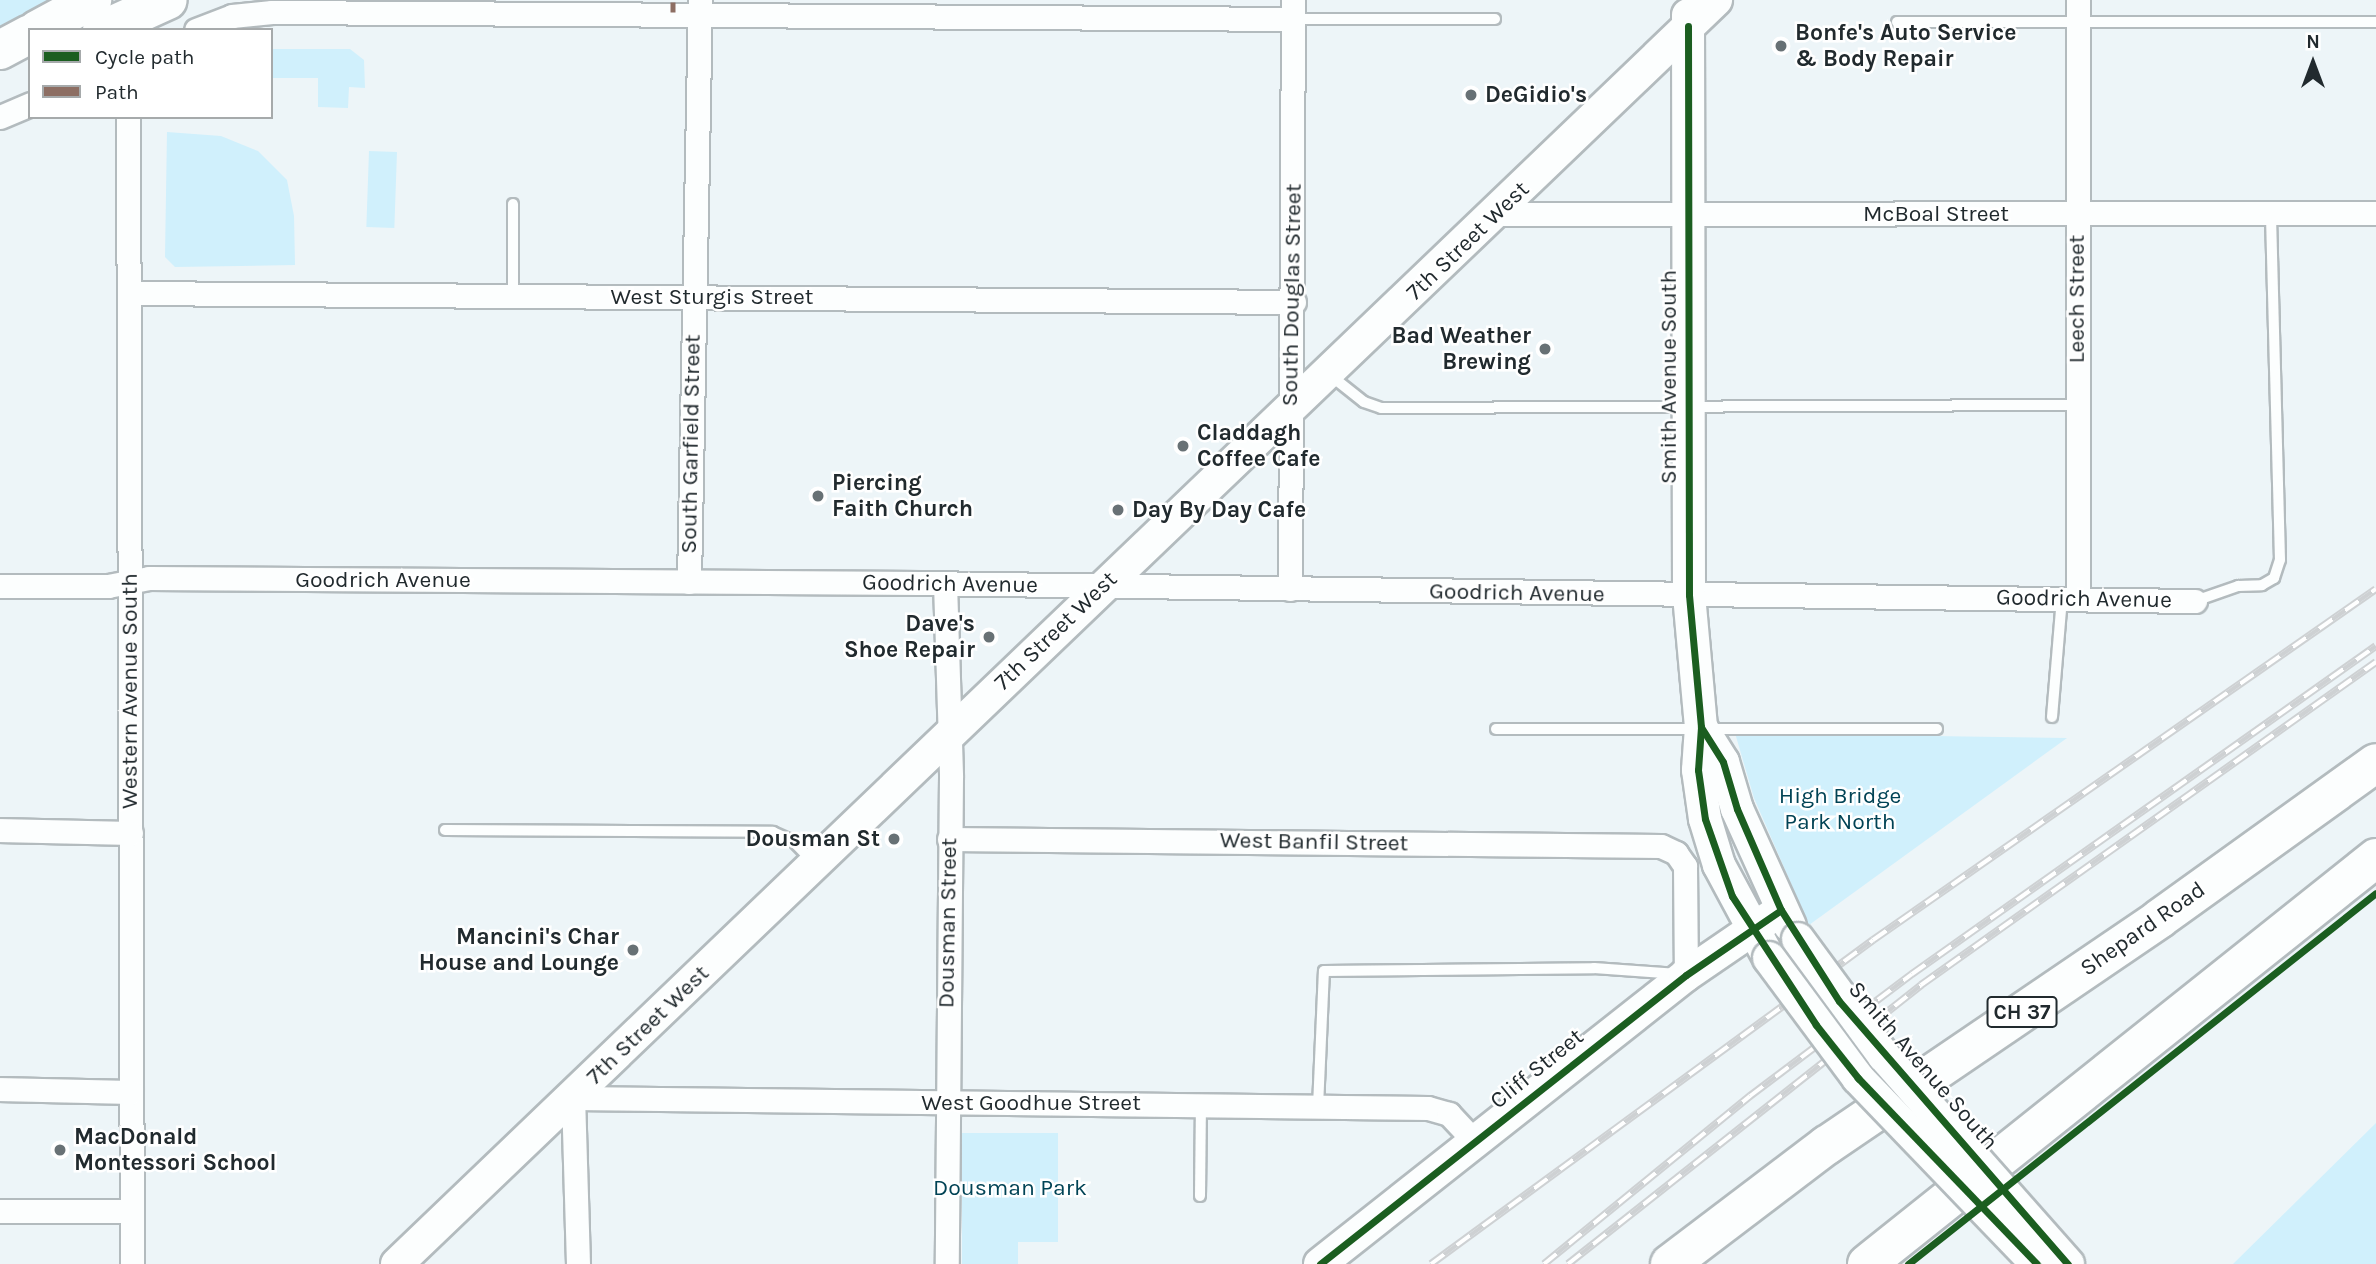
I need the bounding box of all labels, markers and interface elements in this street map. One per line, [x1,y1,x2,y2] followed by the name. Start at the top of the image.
[1795,19,2016,73] place label: Bonfe's Auto Service & Body Repair
[28,28,273,119] legend
[2278,28,2348,98] north arrow
[2306,31,2320,53] text: N
[1773,38,1789,54] marker: Bonfe's Auto Service & Body Repair
[95,45,195,69] text: Cycle path
[95,80,139,104] text: Path
[1485,81,1587,109] place label: DeGidio's
[1463,87,1479,103] marker: DeGidio's
[1401,176,1535,306] street label: 7th Street West
[1276,183,1308,407] street label: South Douglas Street
[1863,200,2009,228] street label: McBoal Street
[2063,235,2091,363] street label: Leech Street
[1655,270,1683,484] street label: Smith Avenue South
[611,283,813,311] street label: West Sturgis Street
[1392,322,1531,376] place label: Bad Weather Brewing
[675,334,707,554] street label: South Garfield Street
[1537,341,1553,357] marker: Bad Weather Brewing
[1197,419,1320,473] place label: Claddagh Coffee Cafe
[1175,438,1191,454] marker: Claddagh Coffee Cafe
[832,469,973,523] place label: Piercing Faith Church
[810,488,826,504] marker: Piercing Faith Church
[1132,496,1306,524] place label: Day By Day Cafe
[1110,502,1126,518] marker: Day By Day Cafe
[295,566,471,594] street label: Goodrich Avenue
[989,566,1123,696] street label: 7th Street West
[862,569,1038,599] street label: Goodrich Avenue
[116,573,144,809] street label: Western Avenue South
[1429,578,1605,608] street label: Goodrich Avenue
[1996,584,2172,614] street label: Goodrich Avenue
[844,610,975,664] place label: Dave's Shoe Repair
[981,629,997,645] marker: Dave's Shoe Repair
[1779,782,1901,836] park label: High Bridge Park North
[745,825,880,853] place label: Dousman St
[1220,827,1408,857] street label: West Banfil Street
[886,831,902,847] marker: Dousman St
[933,838,963,1008] street label: Dousman Street
[2075,876,2211,982] street label: Shepard Road
[419,923,619,977] place label: Mancini's Char House and Lounge
[625,942,641,958] marker: Mancini's Char House and Lounge
[581,960,715,1090] street label: 7th Street West
[1842,976,2004,1156] street label: Smith Avenue South
[1985,995,2059,1030] road number: CH 37
[1485,1023,1589,1115] street label: Cliff Street
[921,1089,1141,1117] street label: West Goodhue Street
[74,1123,277,1177] place label: MacDonald Montessori School
[52,1142,68,1158] marker: MacDonald Montessori School
[933,1174,1087,1202] park label: Dousman Park

